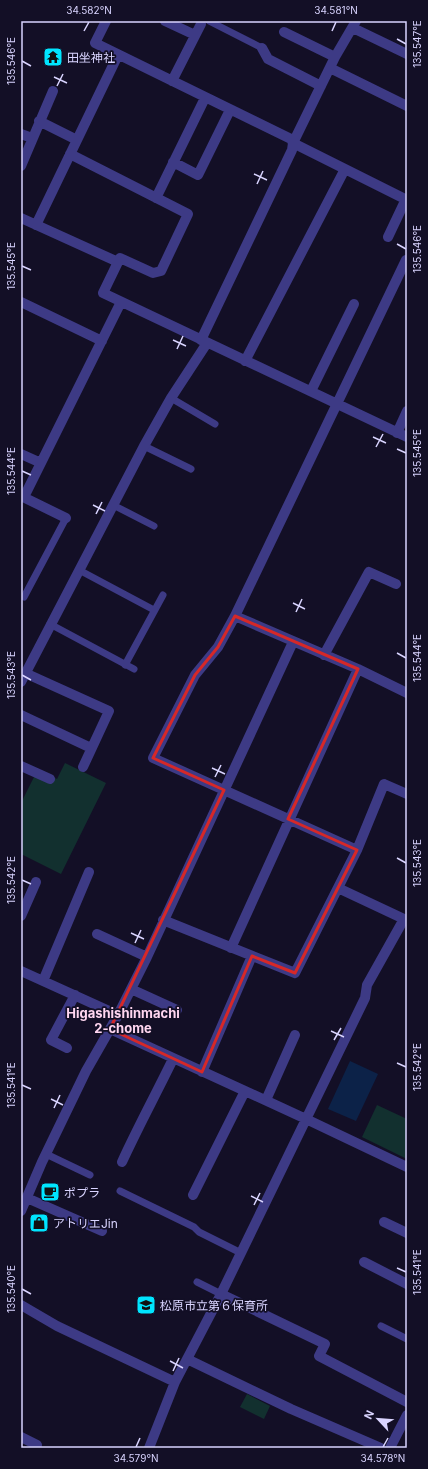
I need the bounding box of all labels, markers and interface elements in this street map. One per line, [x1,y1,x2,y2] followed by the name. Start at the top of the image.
[66,4,112,16] text: 34.582°N
[314,4,358,16] text: 34.581°N
[411,20,423,68] text: 135.547°E
[5,37,17,85] text: 135.546°E
[42,46,64,68] temple icon: 田坐神社
[67,50,115,65] place label: 田坐神社
[411,225,423,273] text: 135.546°E
[5,242,17,290] text: 135.545°E
[411,429,423,477] text: 135.545°E
[5,447,17,495] text: 135.544°E
[411,634,423,682] text: 135.544°E
[5,651,17,699] text: 135.543°E
[411,839,423,887] text: 135.543°E
[5,856,17,904] text: 135.542°E
[66,1005,180,1036] district label: Higashishinmachi 2-chome
[411,1043,423,1091] text: 135.542°E
[5,1062,17,1108] text: 135.541°E
[39,1181,61,1203] cafe icon: ポプラ
[64,1185,100,1200] place label: ポプラ
[28,1212,50,1234] shop icon: アトリエJin
[53,1216,118,1231] place label: アトリエJin
[411,1249,423,1295] text: 135.541°E
[5,1265,17,1313] text: 135.540°E
[135,1294,157,1316] school or university icon: 松原市立第６保育所
[160,1298,268,1313] place label: 松原市立第６保育所
[358,1399,398,1439] north arrow
[361,1408,377,1421] text: N
[114,1452,158,1464] text: 34.579°N
[361,1452,405,1464] text: 34.578°N

